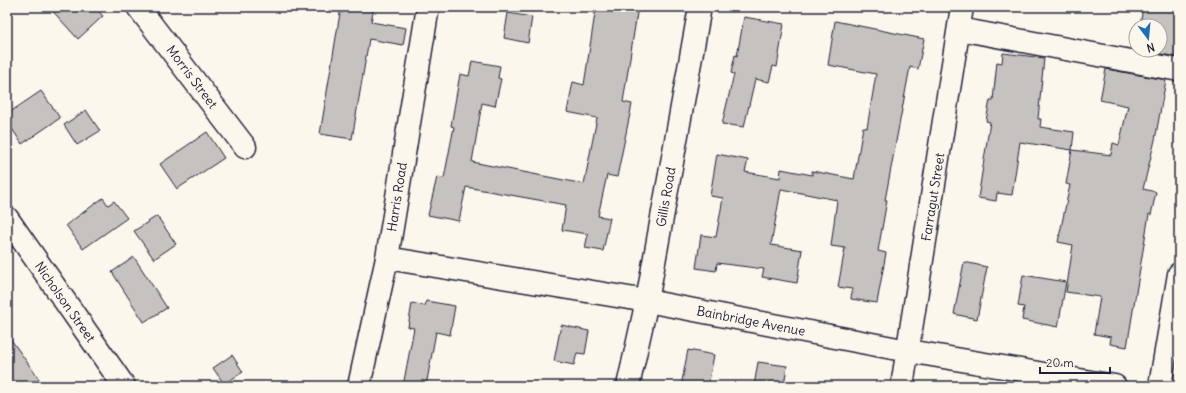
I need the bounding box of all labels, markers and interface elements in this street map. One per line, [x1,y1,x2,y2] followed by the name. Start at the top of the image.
[1128,18,1168,58] north arrow
[1145,40,1156,55] text: N
[163,42,222,113] street label: Morris Street
[918,151,948,242] street label: Farragut Street
[383,161,411,233] street label: Harris Road
[652,165,680,228] street label: Gillis Road
[31,258,99,346] street label: Nicholson Street
[695,302,807,340] street label: Bainbridge Avenue
[1040,349,1110,375] scale bar
[1046,355,1074,370] text: 20 m

